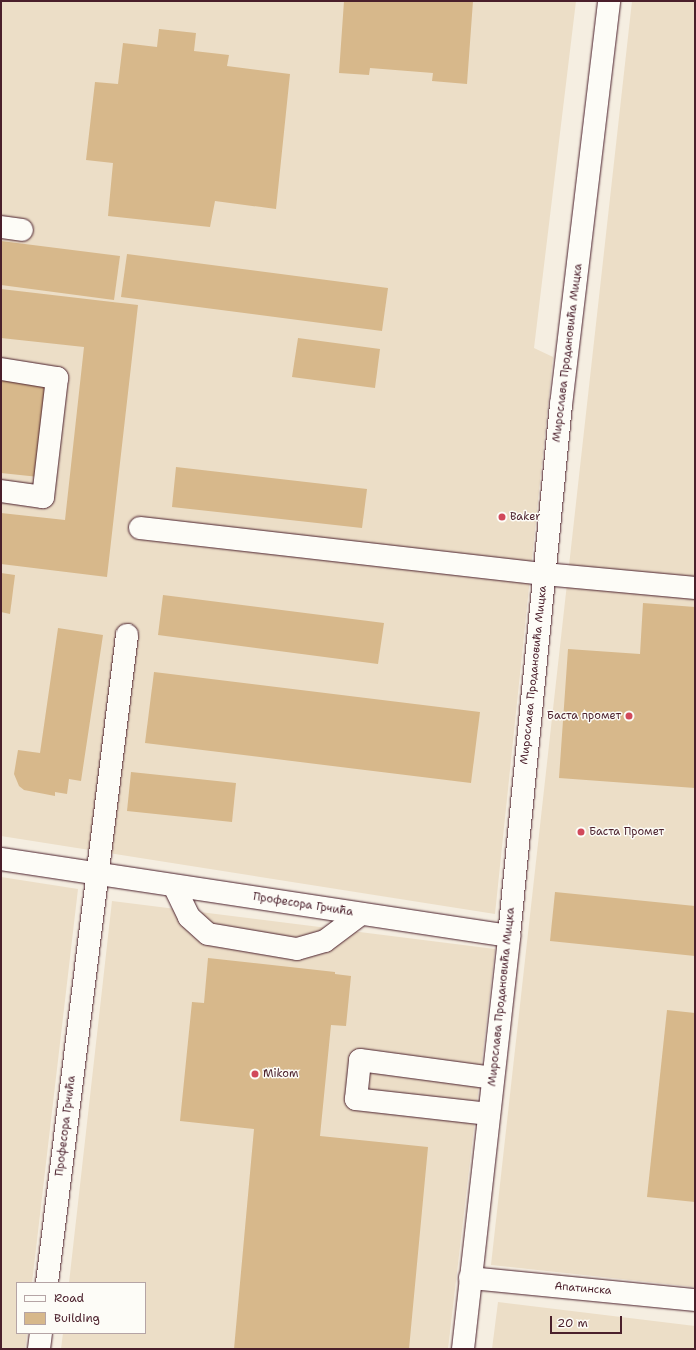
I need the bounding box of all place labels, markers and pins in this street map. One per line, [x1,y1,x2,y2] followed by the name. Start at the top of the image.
[510,510,540,524] place label: Baker
[497,512,507,522] marker: Baker
[547,709,621,723] place label: Баста промет
[624,711,634,721] marker: Баста промет
[589,825,664,839] place label: Баста Промет
[576,827,586,837] marker: Баста Промет
[263,1067,298,1081] place label: Mikom
[250,1069,260,1079] marker: Mikom

